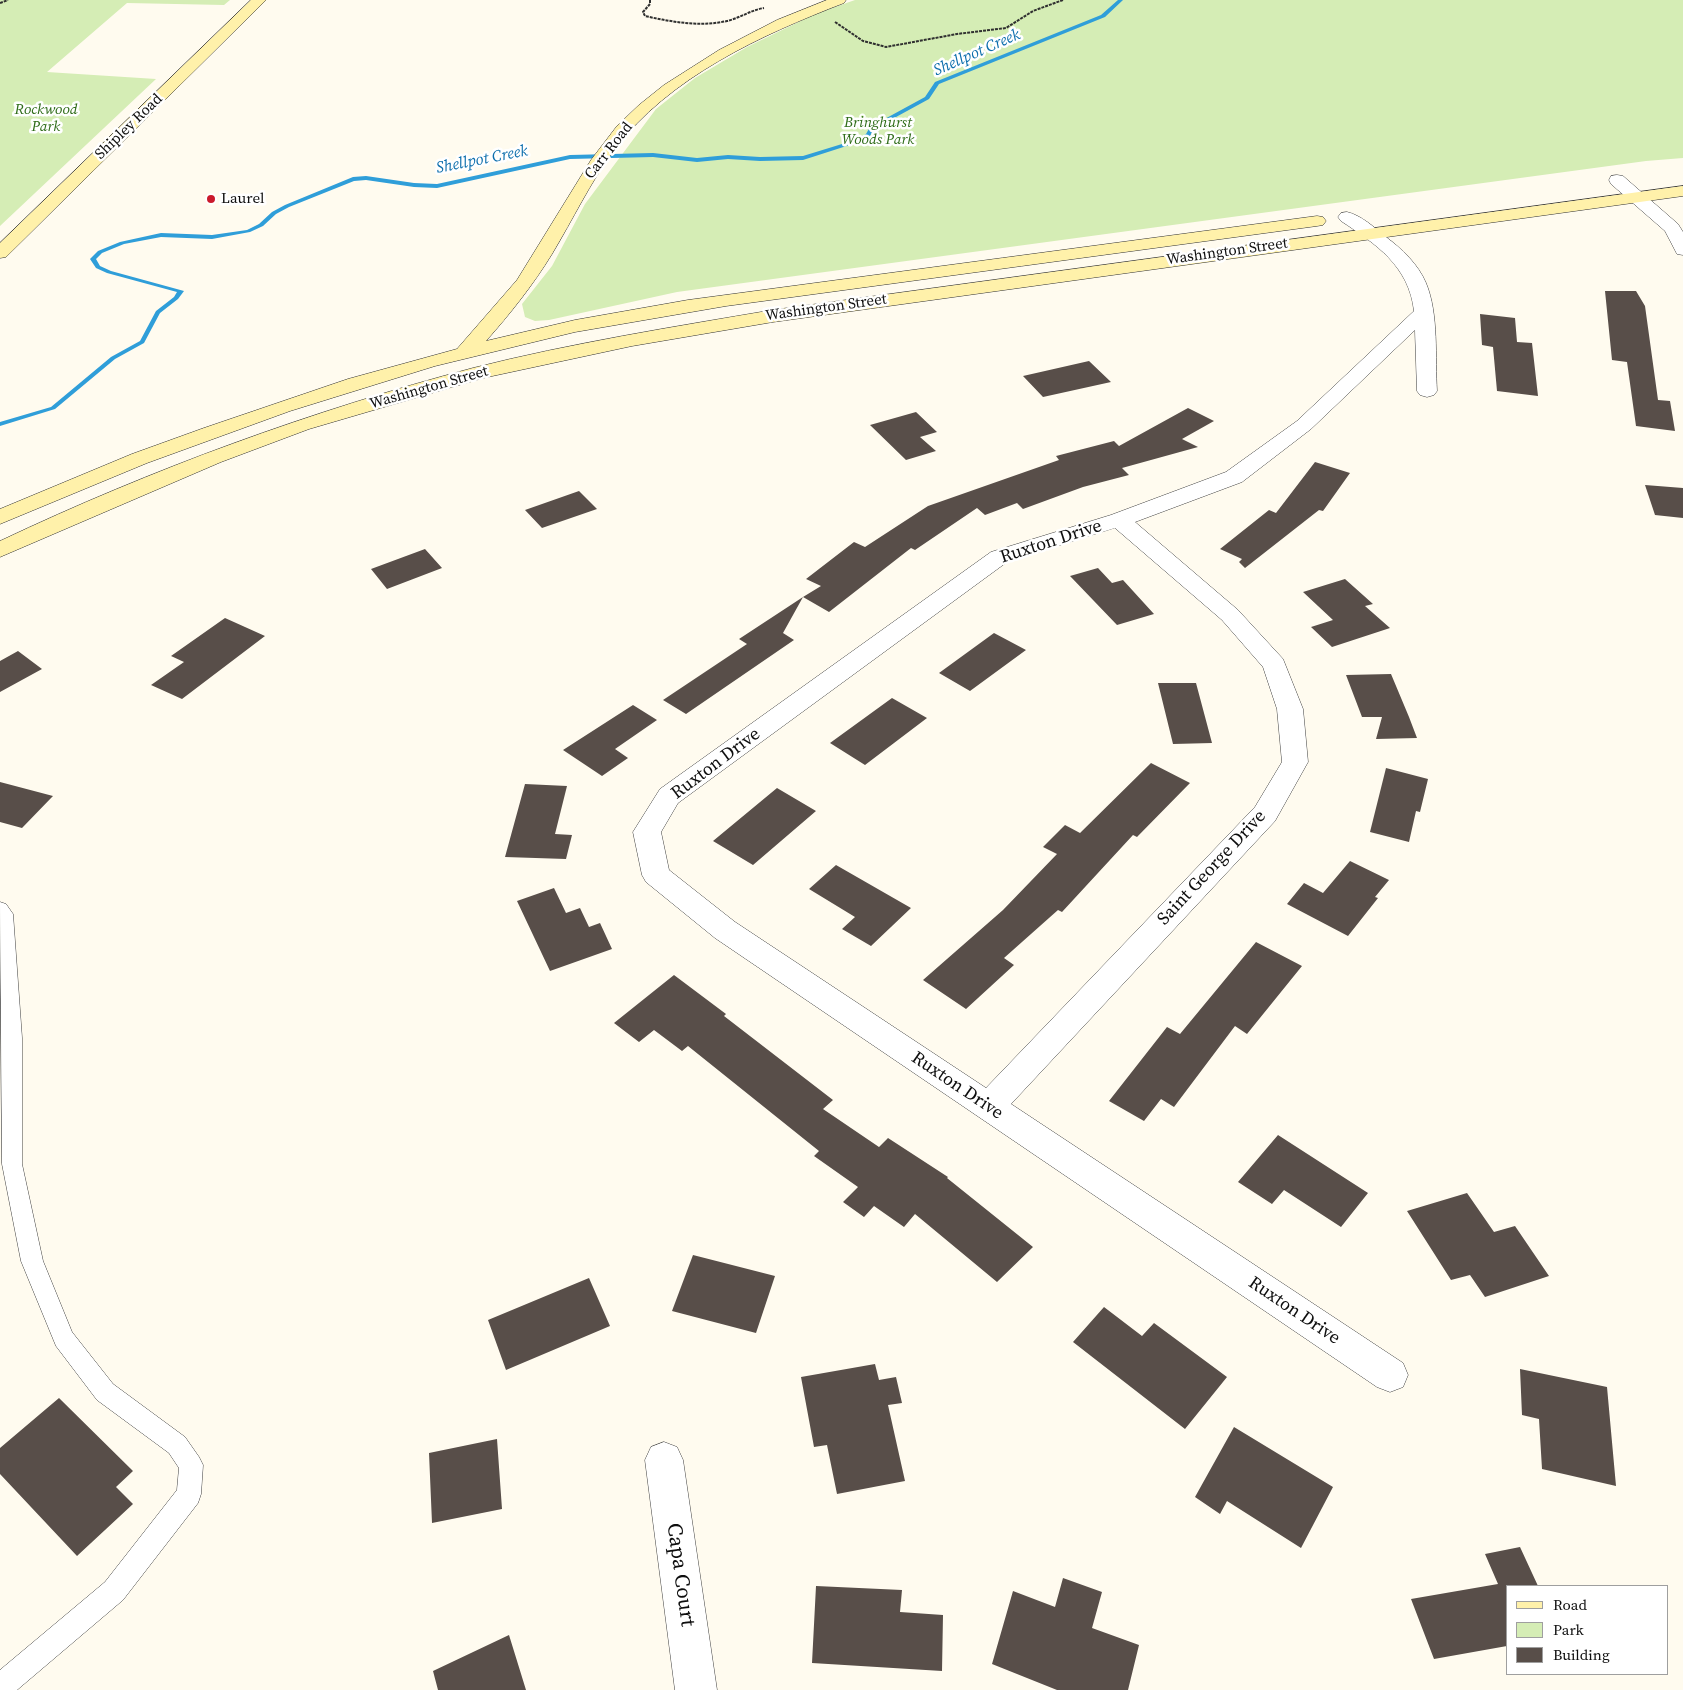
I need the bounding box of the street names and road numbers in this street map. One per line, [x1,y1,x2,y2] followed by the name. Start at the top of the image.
[92,90,166,164] street label: Shipley Road
[581,119,637,183] street label: Carr Road
[1165,235,1289,269] street label: Washington Street
[764,291,888,325] street label: Washington Street
[368,363,490,413] street label: Washington Street
[997,515,1105,569] street label: Ruxton Drive
[667,724,765,804] street label: Ruxton Drive
[1153,806,1271,930] street label: Saint George Drive
[907,1047,1007,1125] street label: Ruxton Drive
[1244,1272,1344,1350] street label: Ruxton Drive
[660,1522,700,1628] street label: Capa Court

